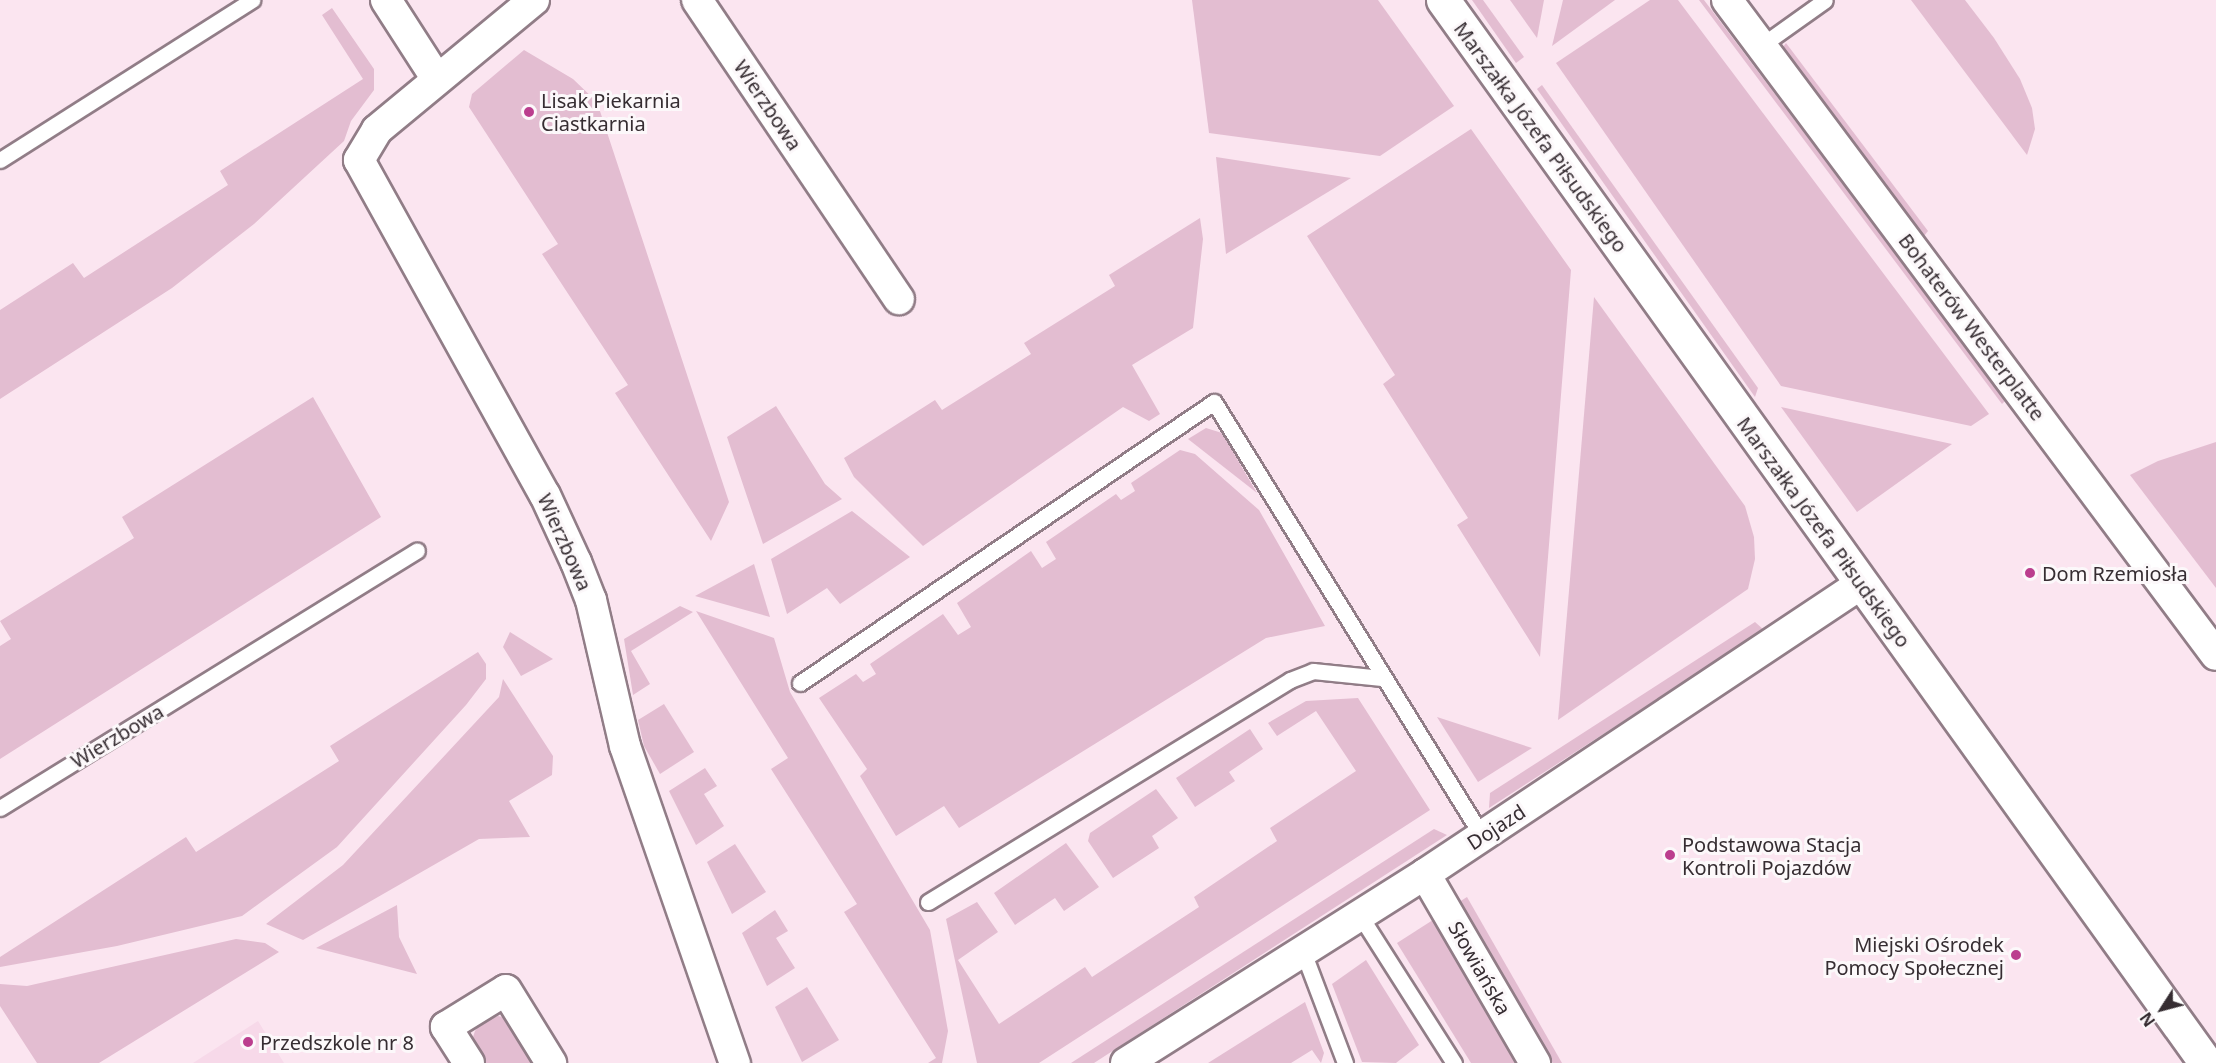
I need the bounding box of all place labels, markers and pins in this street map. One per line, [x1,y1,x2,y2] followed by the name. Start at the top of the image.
[541,88,681,135] place label: Lisak Piekarnia Ciastkarnia
[522,105,536,119] marker: Lisak Piekarnia Ciastkarnia
[2042,561,2188,585] place label: Dom Rzemiosła
[2023,566,2037,580] marker: Dom Rzemiosła
[1682,832,1861,879] place label: Podstawowa Stacja Kontroli Pojazdów
[1663,848,1677,862] marker: Podstawowa Stacja Kontroli Pojazdów
[1824,932,2004,979] place label: Miejski Ośrodek Pomocy Społecznej
[2009,948,2023,962] marker: Miejski Ośrodek Pomocy Społecznej
[260,1030,414,1054] place label: Przedszkole nr 8
[241,1035,255,1049] marker: Przedszkole nr 8

